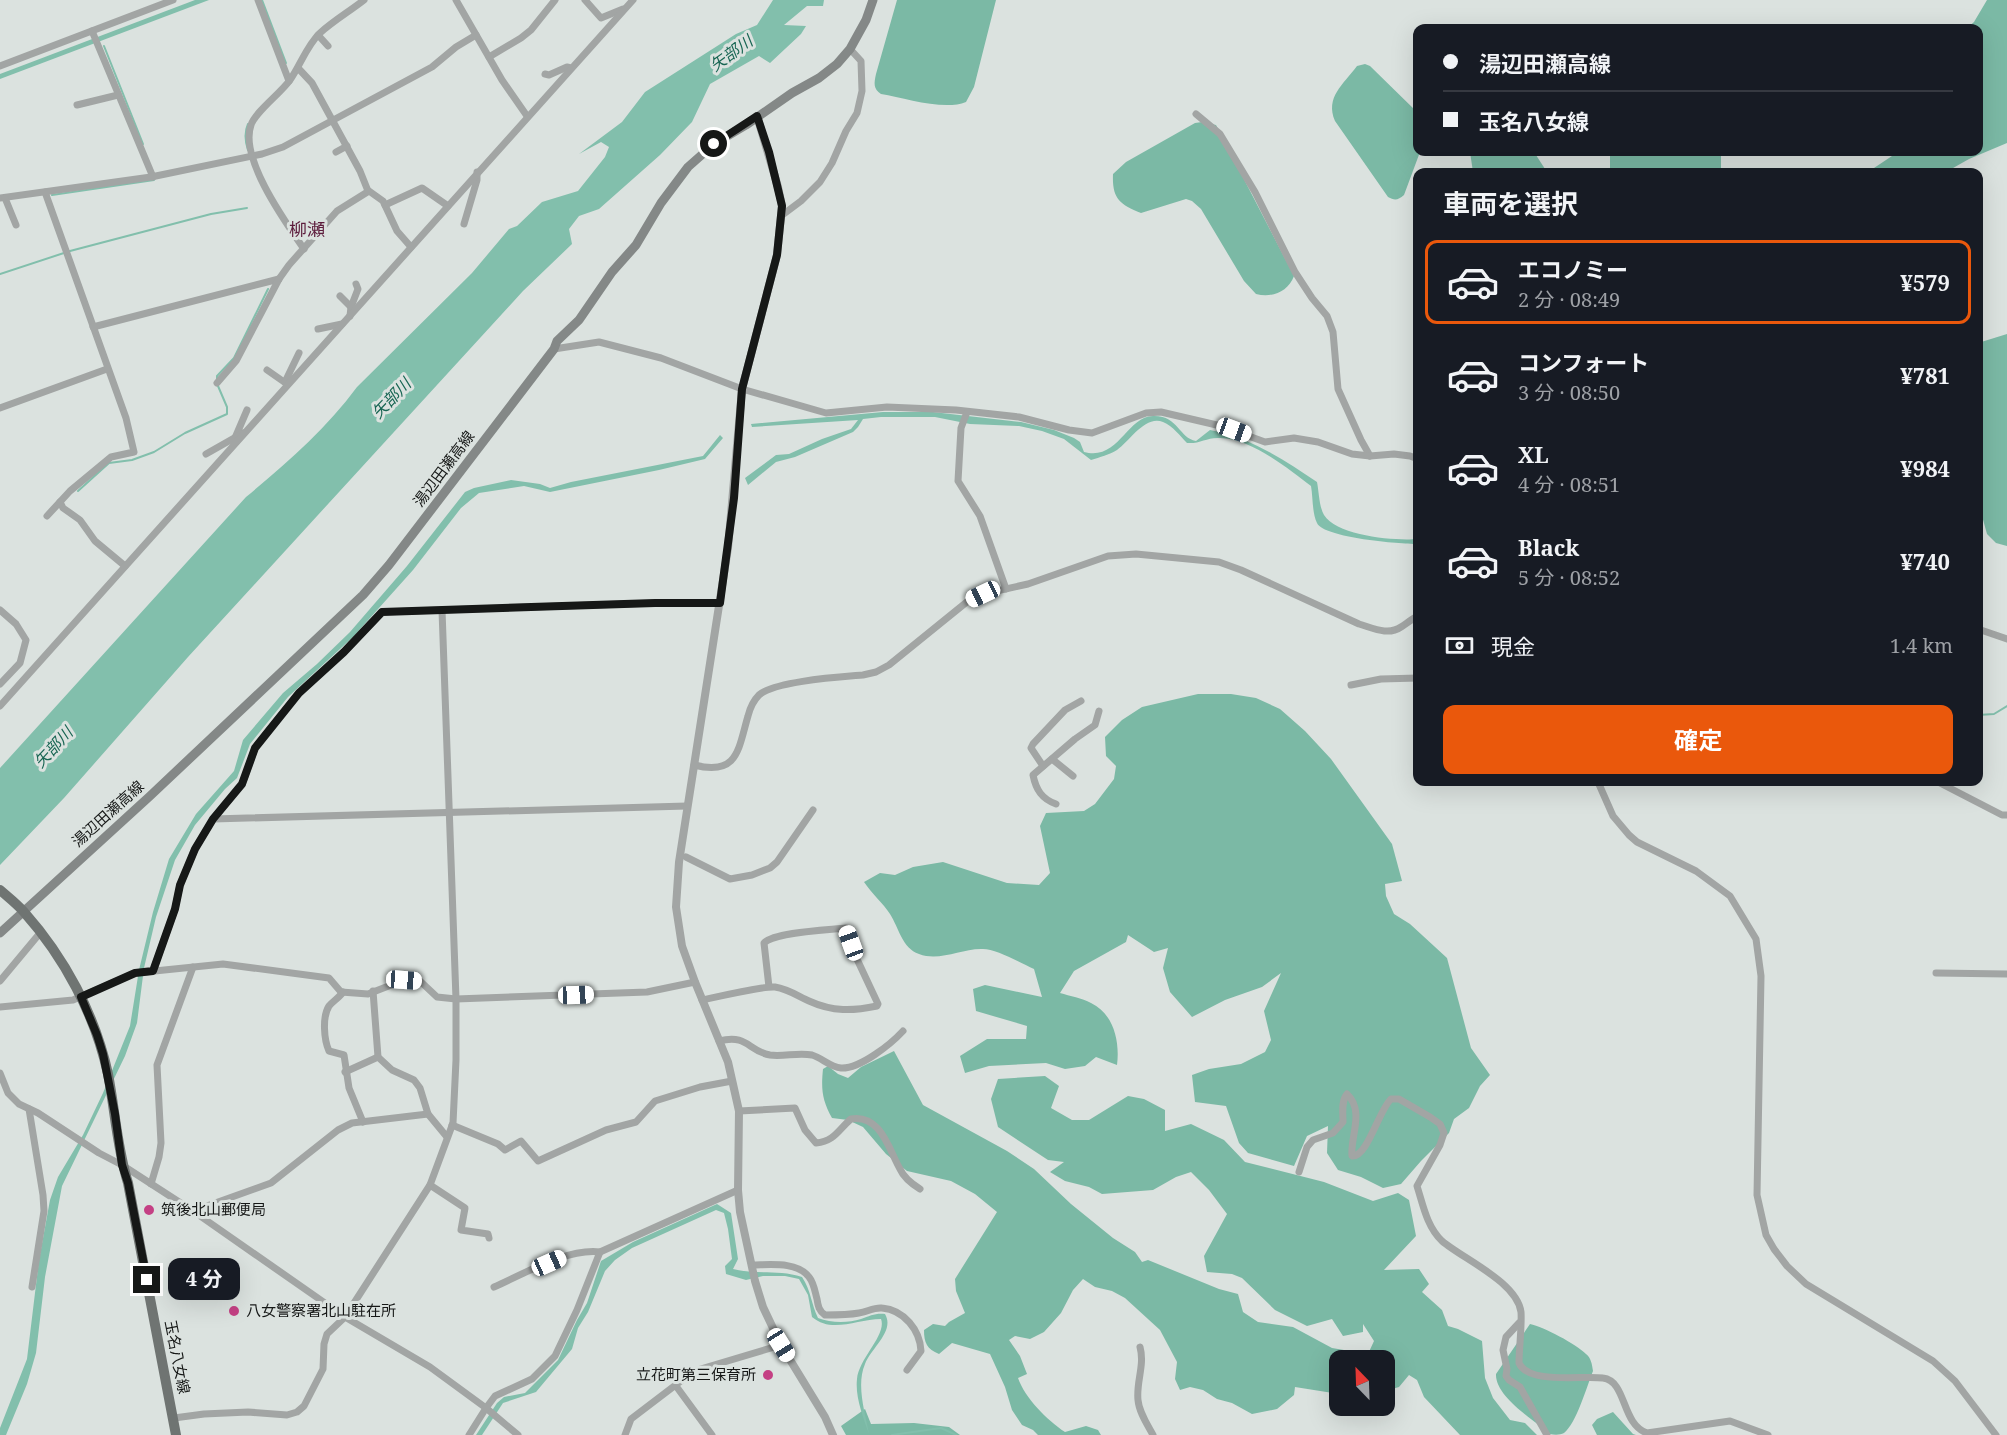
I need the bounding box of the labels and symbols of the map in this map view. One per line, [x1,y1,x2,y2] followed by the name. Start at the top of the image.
[705,29,758,76] water label: 矢部川
[700,130,727,157] route start
[289,217,325,241] district label: 柳瀬
[366,372,417,423] water label: 矢部川
[1214,415,1254,445] car
[408,426,478,510] street label: 湯辺田瀬高線
[963,578,1003,610] car
[29,720,79,772] water label: 矢部川
[67,776,147,851] street label: 湯辺田瀬高線
[836,923,866,963] car
[385,970,423,990] car
[558,985,594,1005] car
[161,1199,266,1219] place label: 筑後北山郵便局
[142,1203,156,1217] marker: 筑後北山郵便局
[529,1247,569,1279] car
[168,1259,240,1301] callout: 4 分
[133,1266,160,1293] route end
[246,1300,396,1320] place label: 八女警察署北山駐在所
[227,1304,241,1318] marker: 八女警察署北山駐在所
[161,1318,195,1396] street label: 玉名八女線
[764,1325,798,1365] car
[1329,1350,1395,1416] north arrow
[636,1364,756,1384] place label: 立花町第三保育所
[761,1368,775,1382] marker: 立花町第三保育所

